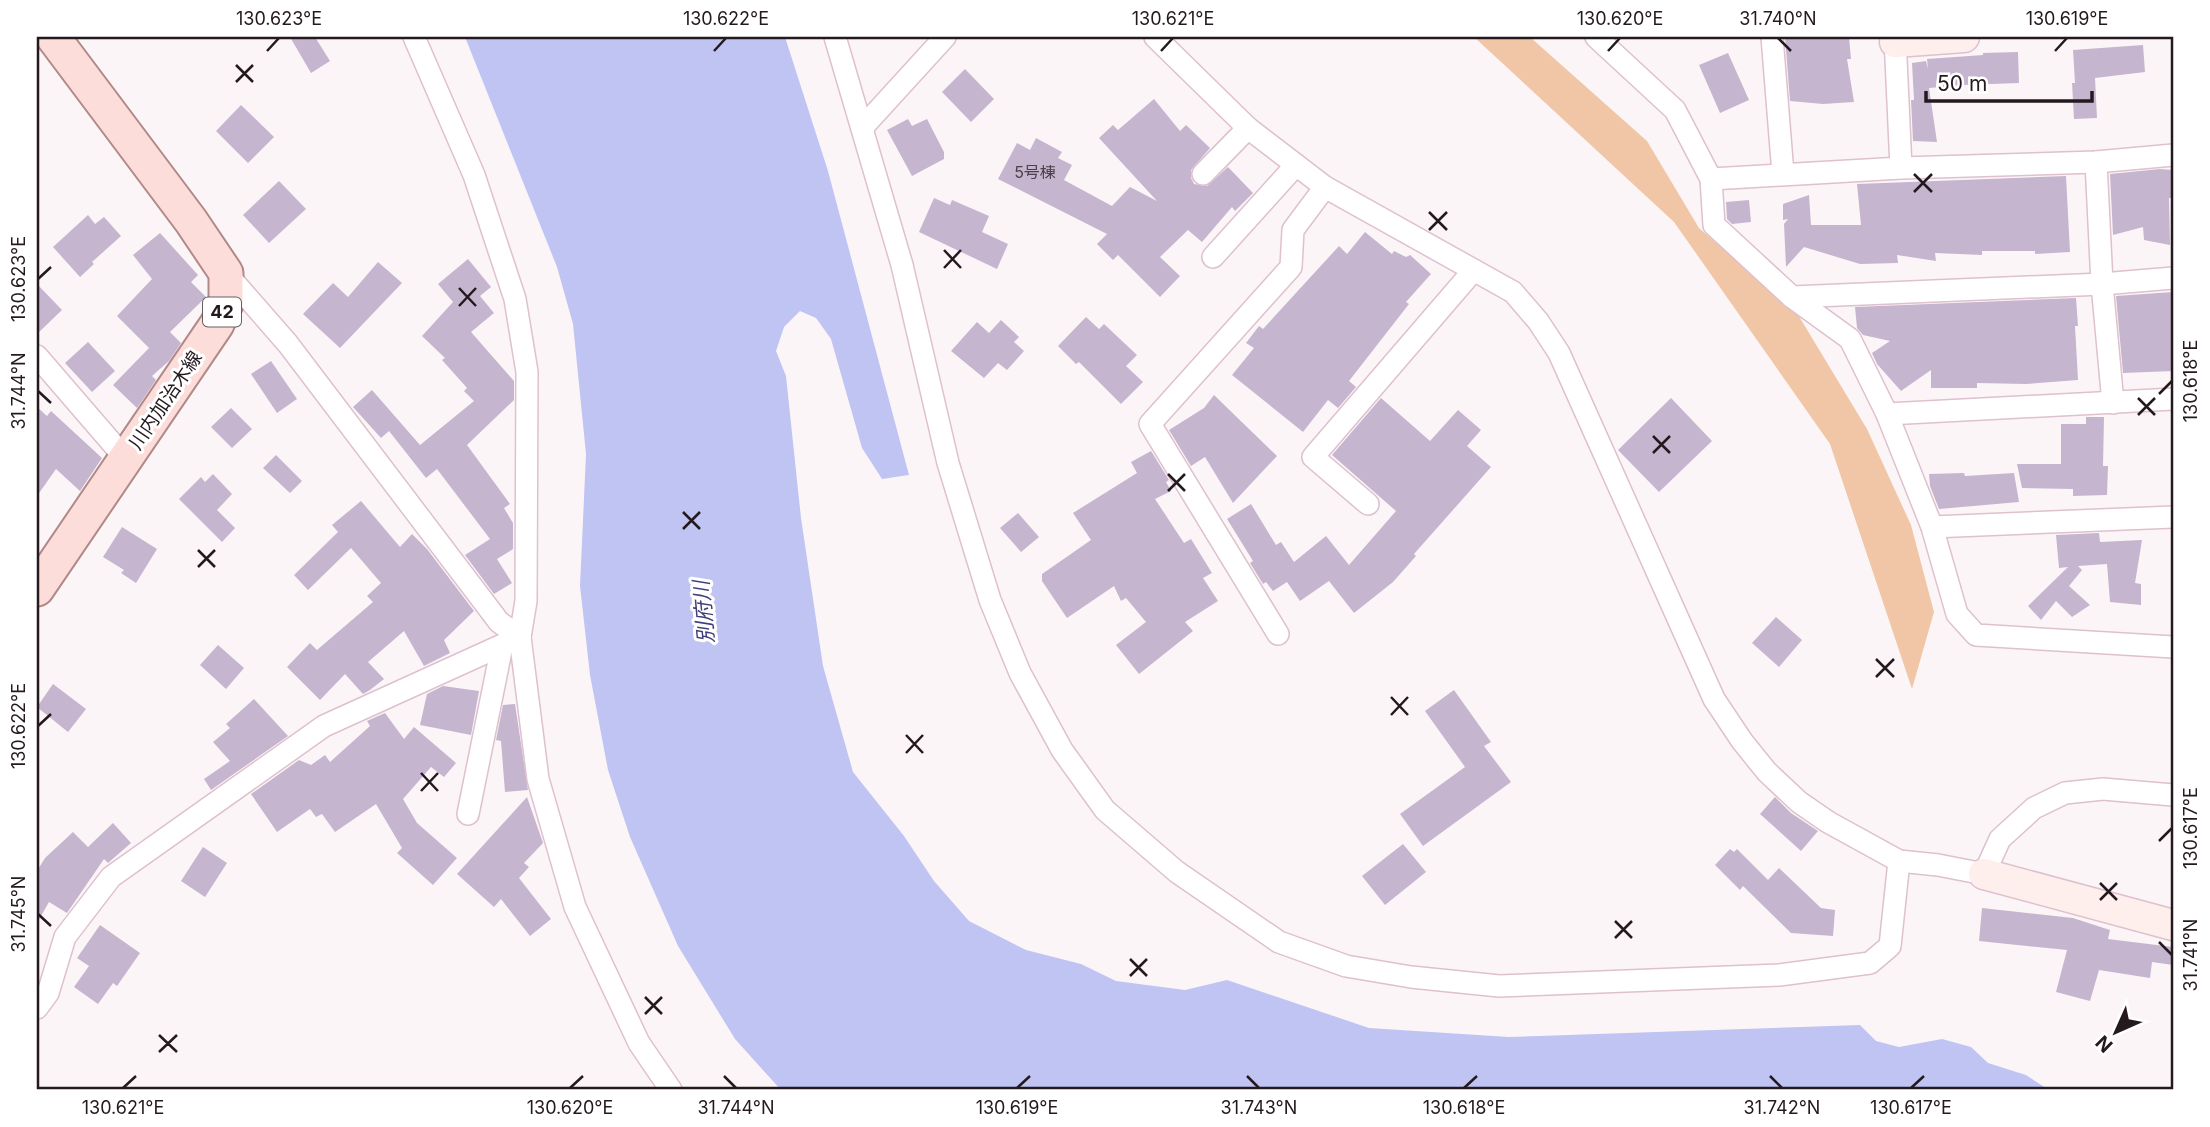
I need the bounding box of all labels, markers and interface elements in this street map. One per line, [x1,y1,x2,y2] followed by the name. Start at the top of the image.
[236,8,322,29] text: 130.623°E
[683,8,769,29] text: 130.622°E
[1132,8,1214,29] text: 130.621°E
[1577,8,1663,29] text: 130.620°E
[1739,8,1817,29] text: 31.740°N
[2026,8,2108,29] text: 130.619°E
[1926,60,2093,104] scale bar
[1937,71,1987,96] text: 50 m
[1014,162,1056,182] house number: 5号棟
[8,236,29,322] text: 130.623°E
[203,298,241,326] road number: 42
[2180,340,2201,422] text: 130.618°E
[124,347,207,454] street label: 川内加治木線
[8,352,29,430] text: 31.744°N
[688,578,719,645] water label: 別府川
[8,683,29,769] text: 130.622°E
[2180,787,2201,869] text: 130.617°E
[8,876,29,952] text: 31.745°N
[2180,919,2201,991] text: 31.741°N
[2080,998,2150,1068] north arrow
[2091,1030,2118,1057] text: N
[82,1097,164,1118] text: 130.621°E
[527,1097,613,1118] text: 130.620°E
[697,1097,775,1118] text: 31.744°N
[976,1097,1058,1118] text: 130.619°E
[1221,1097,1297,1118] text: 31.743°N
[1423,1097,1505,1118] text: 130.618°E
[1744,1097,1820,1118] text: 31.742°N
[1870,1097,1952,1118] text: 130.617°E

